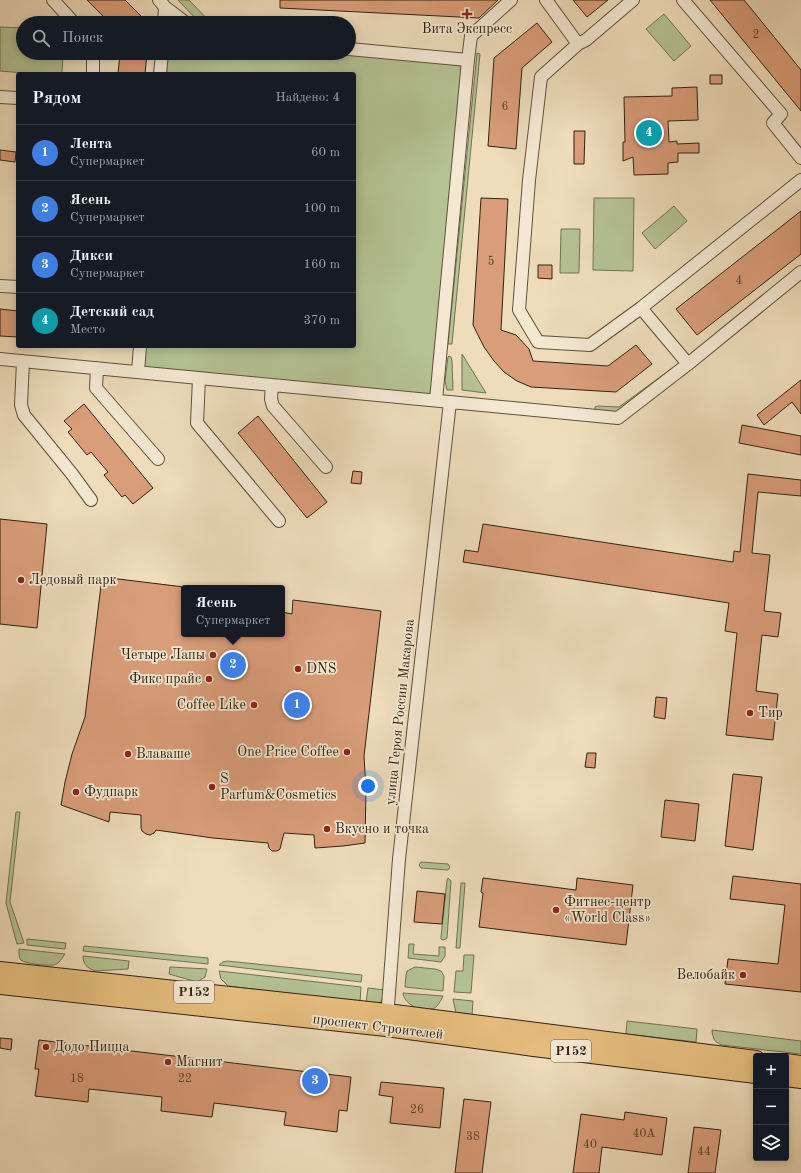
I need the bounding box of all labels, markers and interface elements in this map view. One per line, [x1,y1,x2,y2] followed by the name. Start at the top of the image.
[462,9,472,19] marker: Вита Экспресс
[16,16,356,60] search box
[422,22,512,36] place label: Вита Экспресс
[30,27,52,49] icon: search
[753,29,759,41] house number: 2
[62,31,103,46] text: Поиск
[32,90,81,107] text: Рядом
[276,91,340,104] text: Найдено: 4
[502,101,509,113] house number: 6
[636,118,662,148] pin: 4
[70,137,112,152] text: Лента
[41,146,49,159] text: 1
[311,146,340,159] text: 60 m
[70,155,145,168] text: Супермаркет
[70,193,111,208] text: Ясень
[41,202,49,215] text: 2
[303,202,340,215] text: 100 m
[70,211,145,224] text: Супермаркет
[70,249,113,264] text: Дикси
[488,255,495,268] house number: 5
[41,258,49,271] text: 3
[303,258,340,271] text: 160 m
[70,267,145,280] text: Супермаркет
[736,275,743,287] house number: 4
[70,305,154,320] text: Детский сад
[41,314,49,327] text: 4
[303,314,340,327] text: 370 m
[70,323,105,336] text: Место
[29,573,116,587] place label: Ледовый парк
[16,575,26,585] marker: Ледовый парк
[181,585,285,637] popup
[196,596,237,611] text: Ясень
[196,614,270,627] text: Супермаркет
[383,618,417,806] street label: улица Героя России Макарова
[121,648,205,662] place label: Четыре Лапы
[208,650,218,660] marker: Четыре Лапы
[220,650,246,680] pin: 2
[306,662,336,676] place label: DNS
[293,664,303,674] marker: DNS
[129,672,201,686] place label: Фикс прайс
[204,674,214,684] marker: Фикс прайс
[284,690,310,720] pin: 1
[177,698,246,712] place label: Coffee Like
[249,700,259,710] marker: Coffee Like
[758,706,783,720] place label: Тир
[745,708,755,718] marker: Тир
[237,745,339,759] place label: One Price Coffee
[136,747,190,761] place label: Влаваше
[342,747,352,757] marker: One Price Coffee
[123,749,133,759] marker: Влаваше
[220,772,337,802] place label: S Parfum&Cosmetics
[358,776,378,796] your location
[207,782,217,792] marker: S Parfum&Cosmetics
[84,785,138,799] place label: Фудпарк
[71,787,81,797] marker: Фудпарк
[335,822,429,836] place label: Вкусно и точка
[322,824,332,834] marker: Вкусно и точка
[564,895,651,925] place label: Фитнес-центр «World Class»
[551,905,561,915] marker: Фитнес-центр «World Class»
[676,968,735,982] place label: Велобайк
[738,970,748,980] marker: Велобайк
[174,981,214,1003] road number: Р152
[312,1012,444,1042] street label: проспект Строителей
[54,1040,130,1054] place label: Додо Пицца
[551,1040,591,1062] road number: Р152
[41,1042,51,1052] marker: Додо Пицца
[753,1053,789,1161] map controls
[753,1053,789,1089] button: +
[176,1055,223,1069] place label: Магнит
[163,1057,173,1067] marker: Магнит
[302,1066,328,1096] pin: 3
[70,1073,84,1085] house number: 18
[178,1073,192,1085] house number: 22
[753,1089,789,1125] button: −
[410,1104,424,1116] house number: 26
[753,1125,789,1161] button: layers
[632,1128,656,1140] house number: 40А
[466,1131,480,1143] house number: 38
[583,1139,597,1151] house number: 40
[697,1146,711,1158] house number: 44

